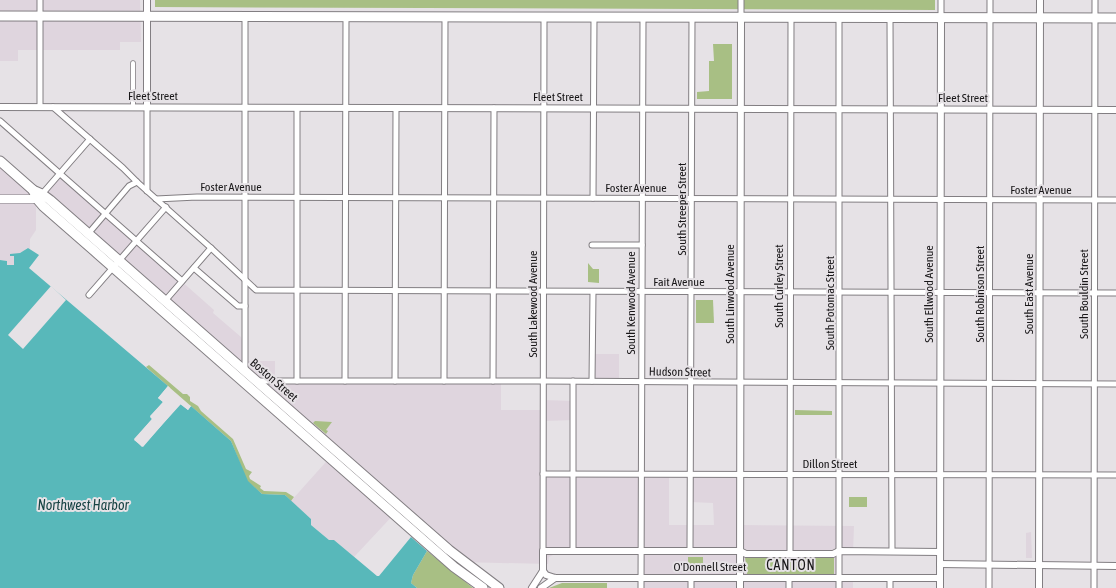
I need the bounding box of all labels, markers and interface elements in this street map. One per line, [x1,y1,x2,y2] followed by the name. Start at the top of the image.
[128,89,179,103] street label: Fleet Street
[533,90,584,104] street label: Fleet Street
[938,91,989,105] street label: Fleet Street
[675,162,689,255] street label: South Streeper Street
[200,180,262,194] street label: Foster Avenue
[605,181,667,195] street label: Foster Avenue
[1010,183,1072,197] street label: Foster Avenue
[723,244,737,344] street label: South Linwood Avenue
[772,244,786,328] street label: South Curley Street
[922,245,936,343] street label: South Ellwood Avenue
[973,245,987,342] street label: South Robinson Street
[1077,249,1091,339] street label: South Bouldin Street
[526,251,540,357] street label: South Lakewood Avenue
[624,251,638,355] street label: South Kenwood Avenue
[1022,254,1036,334] street label: South East Avenue
[823,255,837,350] street label: South Potomac Street
[653,275,705,289] street label: Fait Avenue
[247,356,301,405] street label: Boston Street
[649,364,712,380] street label: Hudson Street
[802,457,858,471] street label: Dillon Street
[37,497,129,513] water label: Northwest Harbor
[766,557,816,573] district label: CANTON
[674,560,747,574] street label: O'Donnell Street

